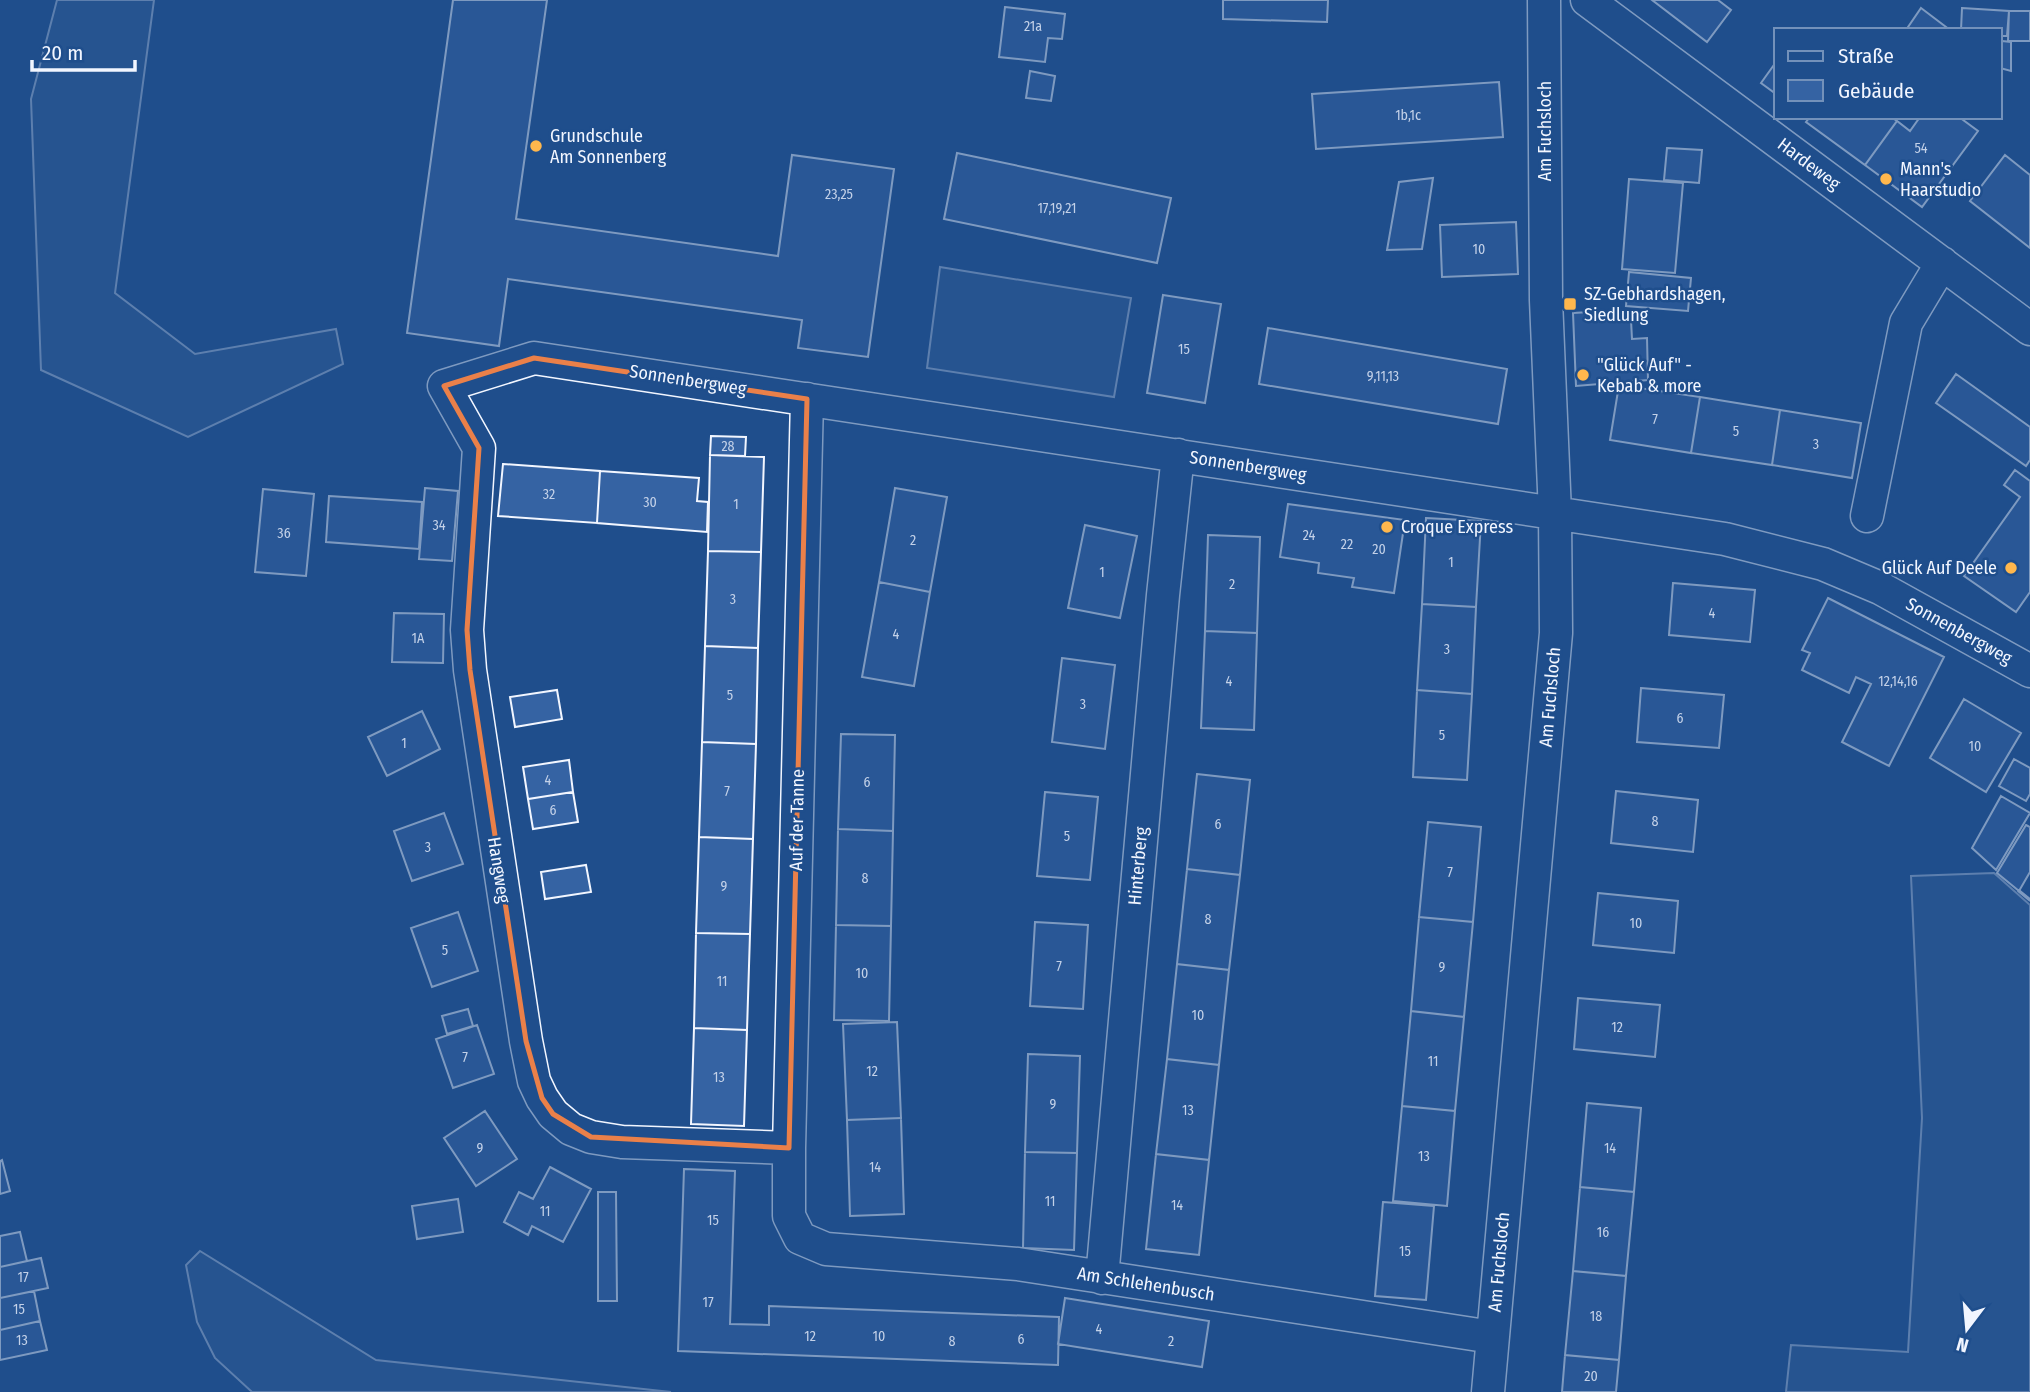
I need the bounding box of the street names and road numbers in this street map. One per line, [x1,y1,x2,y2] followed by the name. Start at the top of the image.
[1534,81,1556,181] street label: Am Fuchsloch
[1773,133,1845,195] street label: Hardeweg
[628,360,748,400] street label: Sonnenbergweg
[1188,446,1308,486] street label: Sonnenbergweg
[1902,593,2016,669] street label: Sonnenbergweg
[1535,646,1565,748] street label: Am Fuchsloch
[785,769,809,871] street label: Auf der Tanne
[1124,825,1152,906] street label: Hinterberg
[483,835,515,905] street label: Hangweg
[1484,1211,1514,1313] street label: Am Fuchsloch
[1076,1262,1216,1306] street label: Am Schlehenbusch

